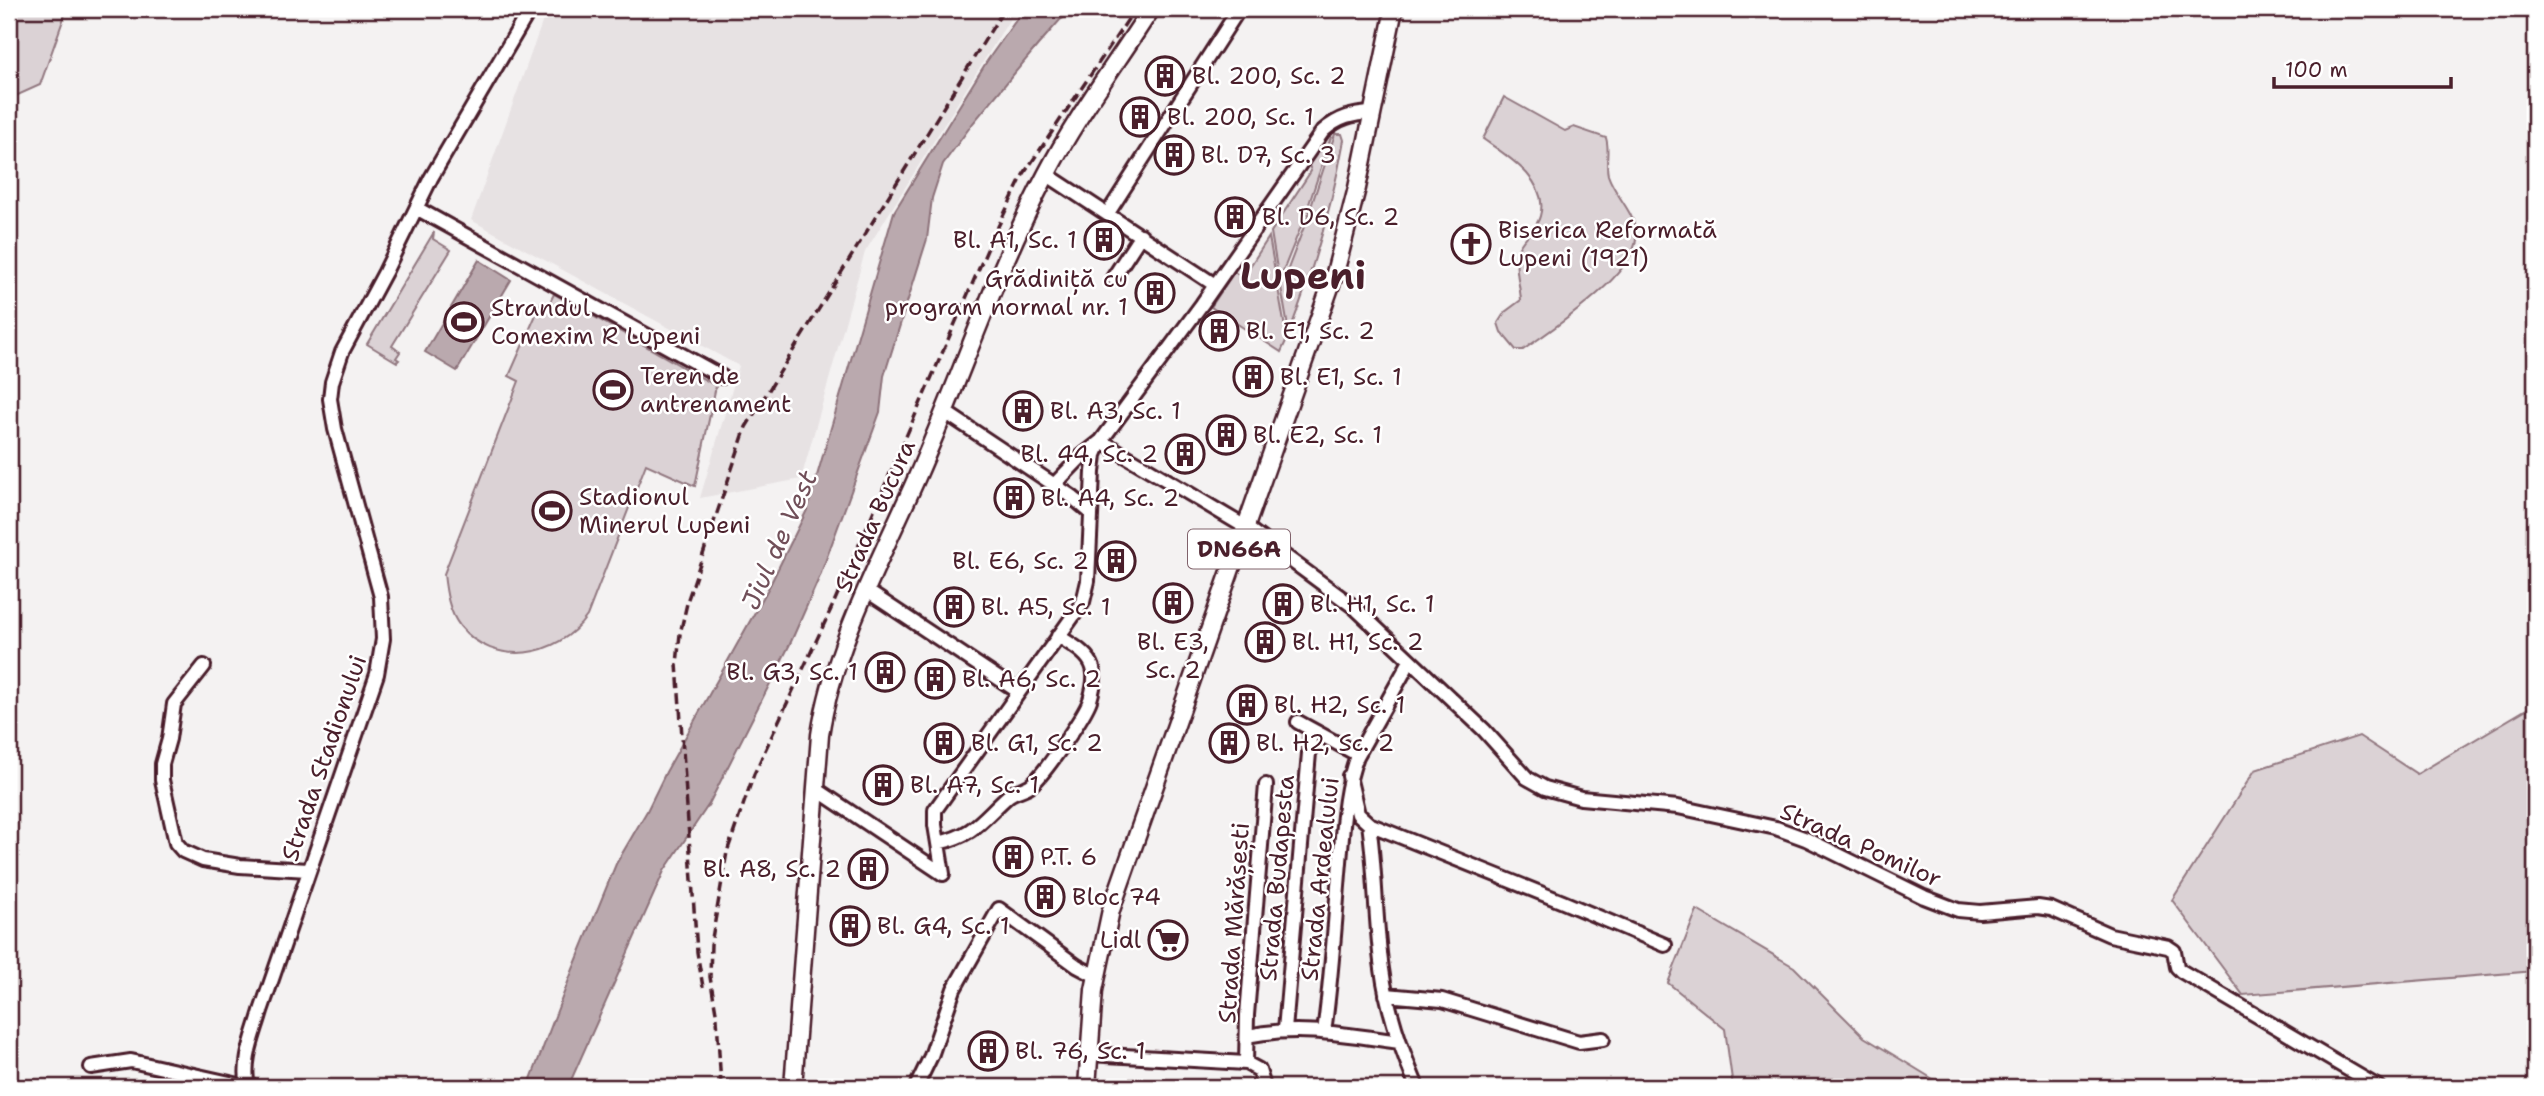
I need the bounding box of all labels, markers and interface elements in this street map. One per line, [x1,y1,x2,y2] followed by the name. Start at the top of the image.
[2274,46,2451,90] scale bar
[1144,55,1186,97] building icon: Bl. 200, Sc. 2
[2285,56,2348,84] text: 100 m
[1192,60,1346,92] place label: Bl. 200, Sc. 2
[1119,96,1161,138] building icon: Bl. 200, Sc. 1
[1167,101,1314,133] place label: Bl. 200, Sc. 1
[1153,134,1195,176] building icon: Bl. D7, Sc. 3
[1201,139,1336,171] place label: Bl. D7, Sc. 3
[1214,196,1256,238] building icon: Bl. D6, Sc. 2
[1262,201,1399,233] place label: Bl. D6, Sc. 2
[1498,214,1717,274] place label: Biserica Reformată Lupeni (1921)
[1083,219,1125,261] building icon: Bl. A1, Sc. 1
[1450,223,1492,265] church icon: Biserica Reformată Lupeni (1921)
[953,224,1077,256] place label: Bl. A1, Sc. 1
[1240,250,1366,301] district label: Lupeni
[885,263,1128,323] place label: Grădiniță cu program normal nr. 1
[1134,272,1176,314] building icon: Grădiniță cu program normal nr. 1
[491,292,700,352] place label: Strandul Comexim R Lupeni
[443,301,485,343] sports icon: Strandul Comexim R Lupeni
[1198,310,1240,352] building icon: Bl. E1, Sc. 2
[1246,315,1375,347] place label: Bl. E1, Sc. 2
[1232,356,1274,398] building icon: Bl. E1, Sc. 1
[640,360,791,420] place label: Teren de antrenament
[1280,361,1402,393] place label: Bl. E1, Sc. 1
[592,369,634,411] sports icon: Teren de antrenament
[1002,390,1044,432] building icon: Bl. A3, Sc. 1
[1050,395,1181,427] place label: Bl. A3, Sc. 1
[1205,414,1247,456] building icon: Bl. E2, Sc. 1
[1253,419,1382,451] place label: Bl. E2, Sc. 1
[1164,433,1206,475] building icon: Bl. 44, Sc. 2
[827,435,923,597] street label: Strada Bucura
[1021,438,1158,470] place label: Bl. 44, Sc. 2
[732,464,825,615] water label: Jiul de Vest
[993,477,1035,519] building icon: Bl. A4, Sc. 2
[579,481,751,541] place label: Stadionul Minerul Lupeni
[1041,482,1179,514] place label: Bl. A4, Sc. 2
[531,490,573,532] sports icon: Stadionul Minerul Lupeni
[1188,530,1290,568] road number: DN66A
[1095,540,1137,582] building icon: Bl. E6, Sc. 2
[952,545,1089,577] place label: Bl. E6, Sc. 2
[1152,582,1194,624] building icon: Bl. E3, Sc. 2
[1262,583,1304,625] building icon: Bl. H1, Sc. 1
[933,586,975,628] building icon: Bl. A5, Sc. 1
[1310,588,1435,620] place label: Bl. H1, Sc. 1
[981,591,1111,623] place label: Bl. A5, Sc. 1
[1244,621,1286,663] building icon: Bl. H1, Sc. 2
[1137,626,1209,686] place label: Bl. E3, Sc. 2
[1292,626,1424,658] place label: Bl. H1, Sc. 2
[274,651,374,865] street label: Strada Stadionului
[864,651,906,693] building icon: Bl. G3, Sc. 1
[726,656,858,688] place label: Bl. G3, Sc. 1
[914,658,956,700] building icon: Bl. A6, Sc. 2
[962,663,1101,695] place label: Bl. A6, Sc. 2
[1226,684,1268,726] building icon: Bl. H2, Sc. 1
[1274,689,1405,721] place label: Bl. H2, Sc. 1
[923,722,965,764] building icon: Bl. G1, Sc. 2
[1208,722,1250,764] building icon: Bl. H2, Sc. 2
[971,727,1103,759] place label: Bl. G1, Sc. 2
[1256,727,1394,759] place label: Bl. H2, Sc. 2
[862,764,904,806] building icon: Bl. A7, Sc. 1
[910,769,1039,801] place label: Bl. A7, Sc. 1
[1252,773,1302,983] street label: Strada Budapesta
[1293,775,1347,983] street label: Strada Ardealului
[1775,795,1947,895] street label: Strada Pomilor
[1211,821,1257,1025] street label: Strada Mărășești
[992,836,1034,878] building icon: P.T. 6
[1040,841,1097,873] place label: P.T. 6
[847,848,889,890] building icon: Bl. A8, Sc. 2
[703,853,841,885] place label: Bl. A8, Sc. 2
[1024,876,1066,918] building icon: Bloc 74
[1072,881,1161,913] place label: Bloc 74
[829,905,871,947] building icon: Bl. G4, Sc. 1
[877,910,1010,942] place label: Bl. G4, Sc. 1
[1147,919,1189,961] supermarket icon: Lidl
[1100,924,1142,956] place label: Lidl
[967,1030,1009,1072] building icon: Bl. 76, Sc. 1
[1015,1035,1146,1067] place label: Bl. 76, Sc. 1

